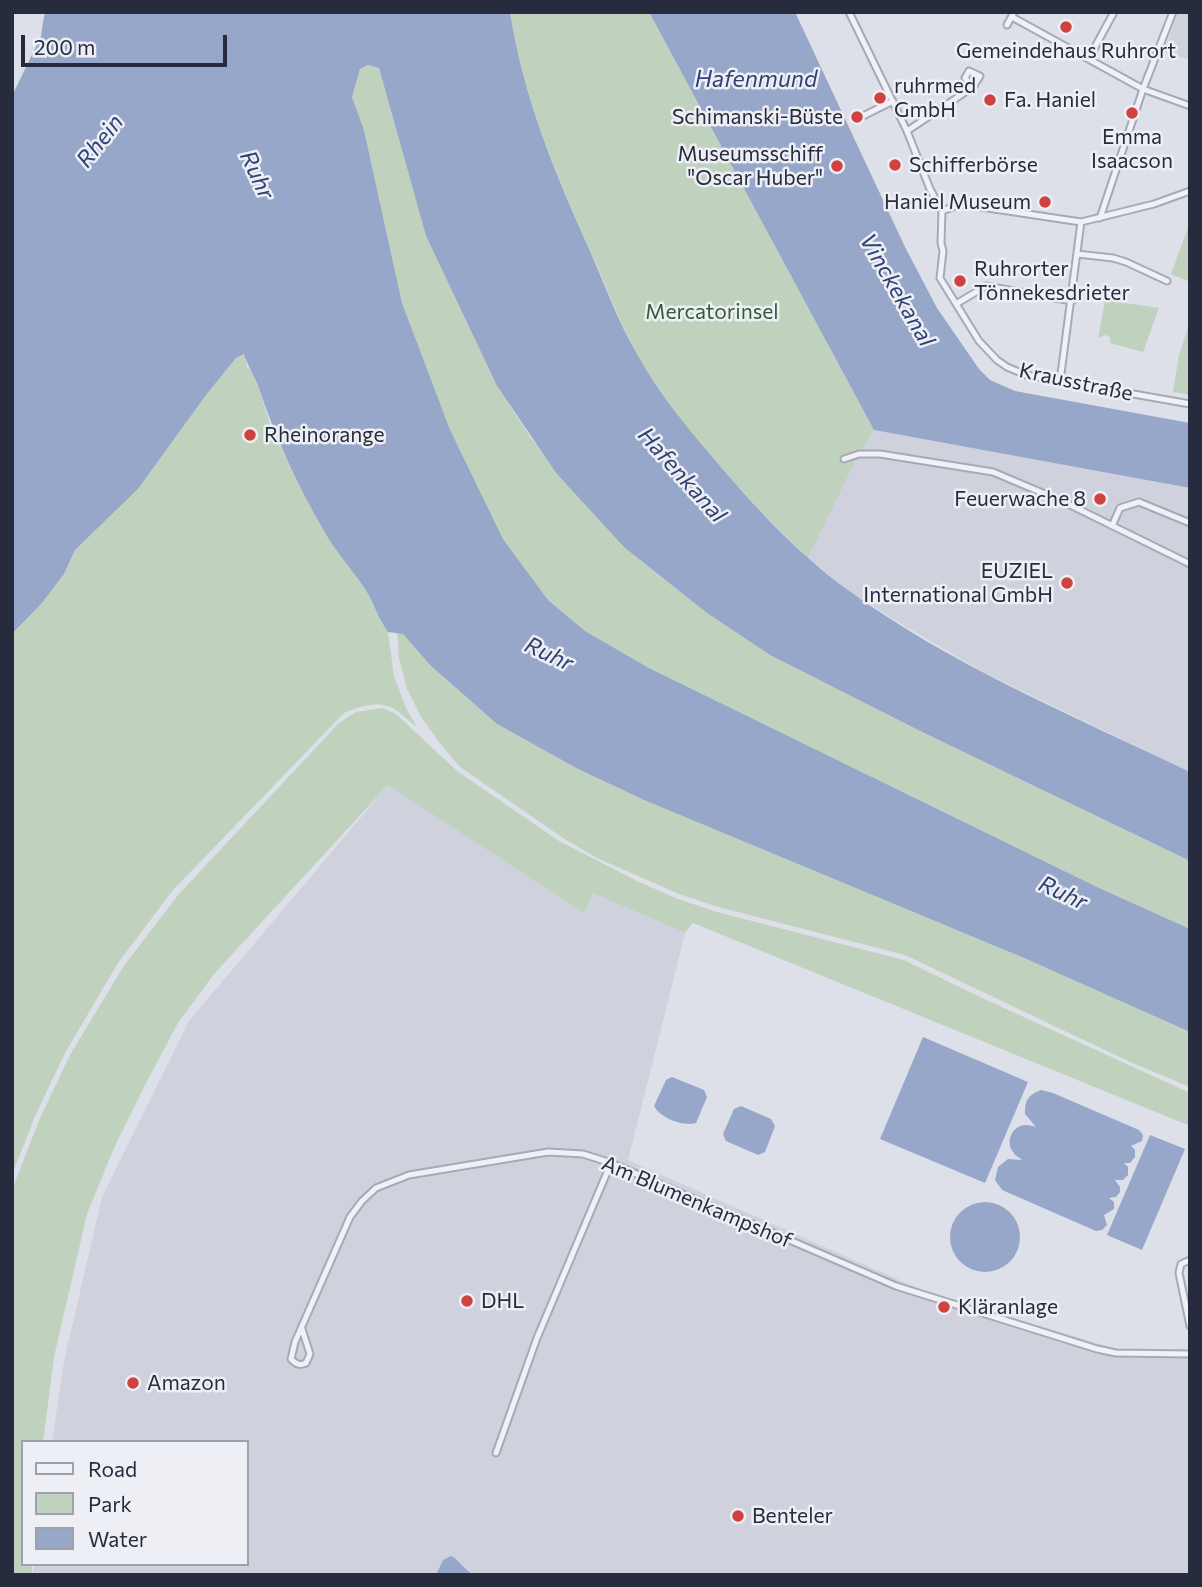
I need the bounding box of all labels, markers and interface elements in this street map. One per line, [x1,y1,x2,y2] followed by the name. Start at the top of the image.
[1058,19,1074,35] marker: Gemeindehaus Ruhrort
[24,21,231,65] scale bar
[34,34,95,59] text: 200 m
[956,38,1176,64] place label: Gemeindehaus Ruhrort
[695,65,817,93] water label: Hafenmund
[894,73,976,123] place label: ruhrmed GmbH
[1004,87,1096,113] place label: Fa. Haniel
[872,90,888,106] marker: ruhrmed GmbH
[982,92,998,108] marker: Fa. Haniel
[672,104,843,130] place label: Schimanski-Büste
[1124,105,1140,121] marker: Emma Isaacson
[71,109,129,173] water label: Rhein
[849,109,865,125] marker: Schimanski-Büste
[1091,124,1173,174] place label: Emma Isaacson
[678,141,823,191] place label: Museumsschiff "Oscar Huber"
[234,146,280,204] water label: Ruhr
[909,152,1038,178] place label: Schifferbörse
[887,157,903,173] marker: Schifferbörse
[829,158,845,174] marker: Museumsschiff "Oscar Huber"
[884,189,1031,215] place label: Haniel Museum
[1037,194,1053,210] marker: Haniel Museum
[854,229,940,351] water label: Vinckekanal
[974,256,1130,306] place label: Ruhrorter Tönnekesdrieter
[952,273,968,289] marker: Ruhrorter Tönnekesdrieter
[645,299,779,325] park label: Mercatorinsel
[1017,358,1135,406] street label: Krausstraße
[264,422,385,448] place label: Rheinorange
[632,422,732,528] water label: Hafenkanal
[242,427,258,443] marker: Rheinorange
[954,486,1086,512] place label: Feuerwache 8
[1092,491,1108,507] marker: Feuerwache 8
[863,558,1053,608] place label: EUZIEL International GmbH
[1059,575,1075,591] marker: EUZIEL International GmbH
[520,631,578,677] water label: Ruhr
[1034,870,1092,916] water label: Ruhr
[598,1151,796,1253] street label: Am Blumenkampshof
[481,1288,524,1314] place label: DHL
[459,1293,475,1309] marker: DHL
[958,1294,1058,1320] place label: Kläranlage
[936,1299,952,1315] marker: Kläranlage
[147,1370,226,1396] place label: Amazon
[125,1375,141,1391] marker: Amazon
[21,1440,248,1566] legend
[88,1456,137,1481] text: Road
[88,1491,132,1516] text: Park
[752,1503,833,1529] place label: Benteler
[730,1508,746,1524] marker: Benteler
[88,1526,147,1551] text: Water

